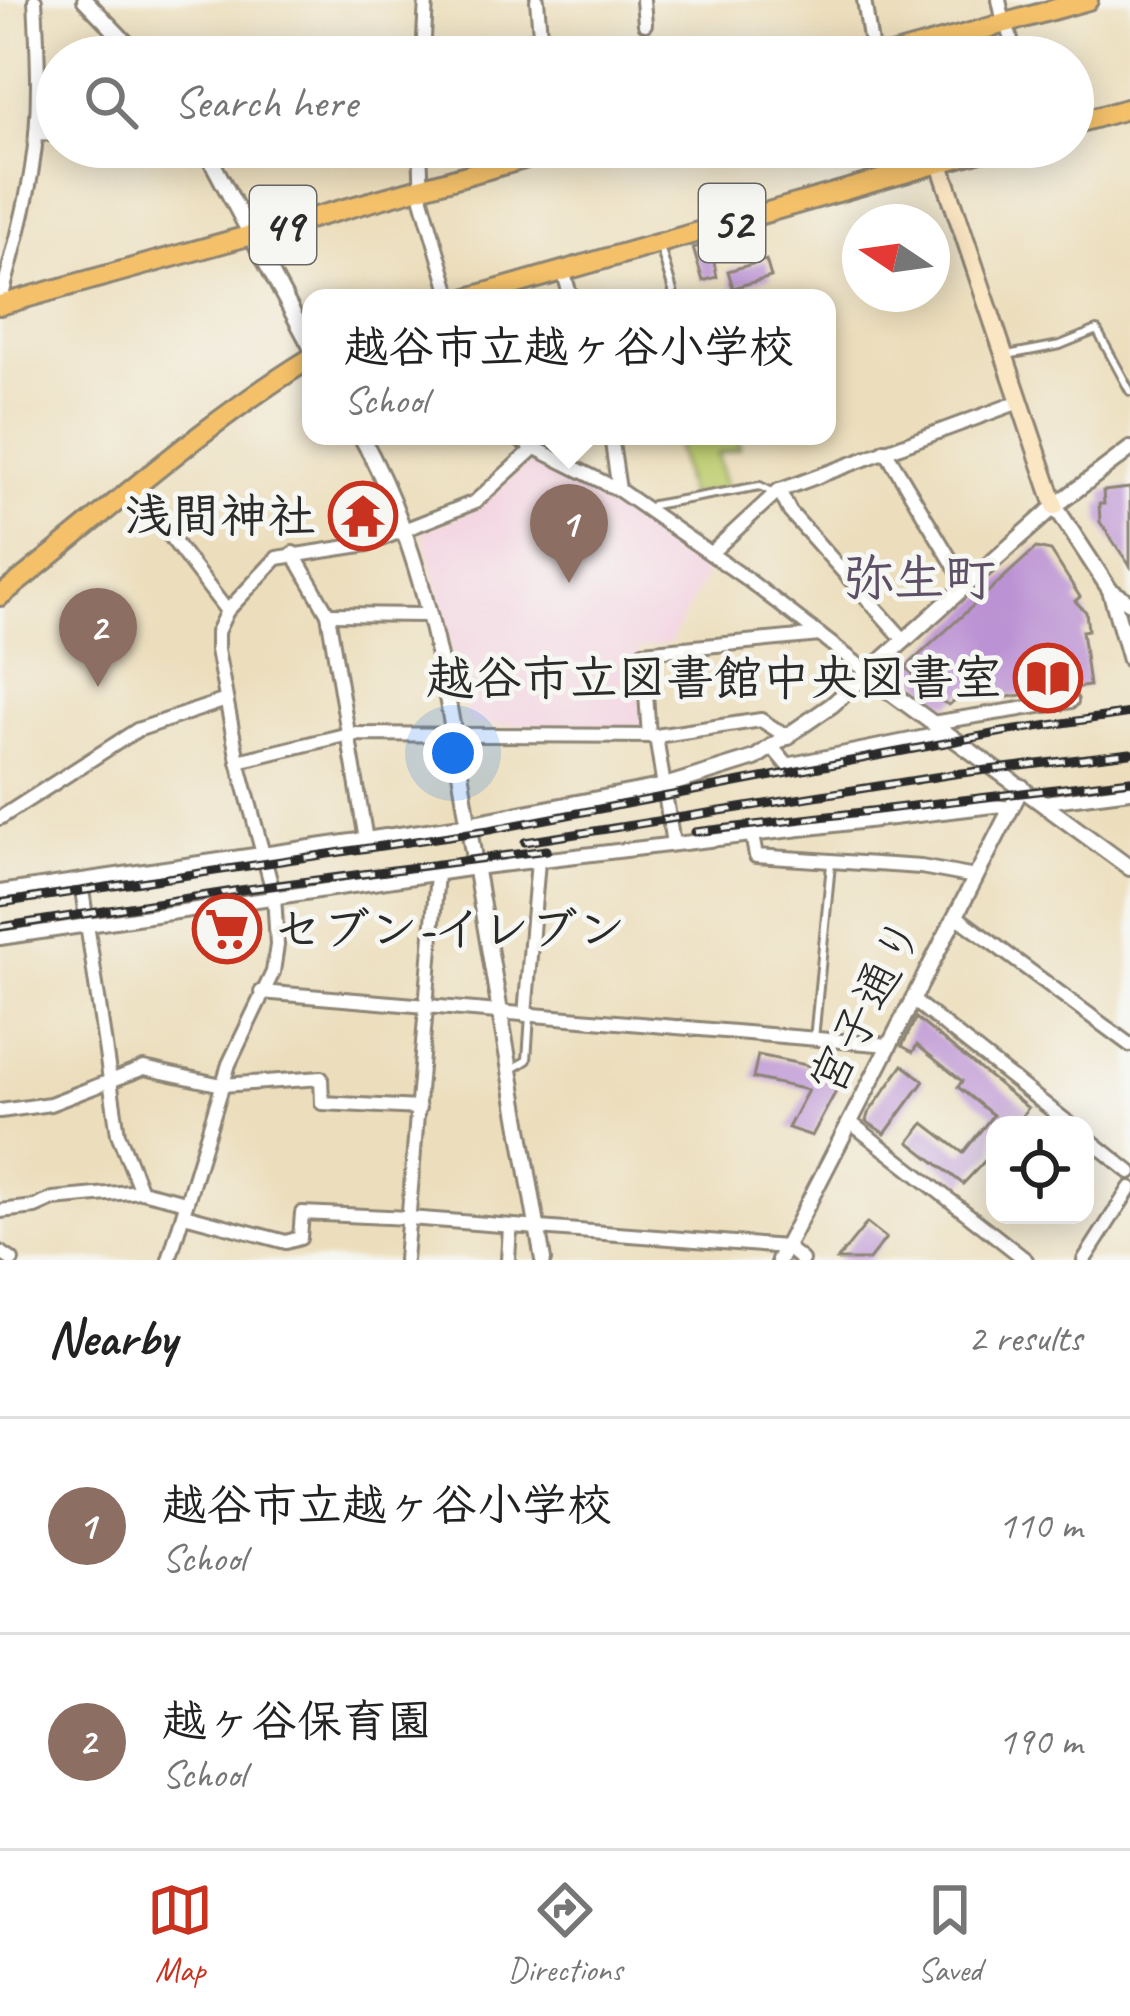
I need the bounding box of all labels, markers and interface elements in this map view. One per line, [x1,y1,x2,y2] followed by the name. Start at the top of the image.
[36,36,1094,168] search box
[78,69,144,135] icon: search
[174,74,357,131] text: Search here
[699,184,765,262] road number: 52
[250,186,316,264] road number: 49
[842,204,950,312] north arrow
[302,289,836,445] popup
[344,319,794,376] text: 越谷市立越ヶ谷小学校
[344,376,428,425] text: School
[328,481,398,551] temple icon: 浅間神社
[530,484,608,583] pin: 1
[124,486,316,546] place label: 浅間神社
[842,546,996,610] district label: 弥生町
[59,588,137,687] pin: 2
[1013,643,1083,713] library icon: 越谷市立図書館中央図書室
[426,648,1002,708] place label: 越谷市立図書館中央図書室
[423,723,483,783] your location
[192,894,262,964] supermarket icon: セブン-イレブン
[274,899,626,959] place label: セブン-イレブン
[796,907,936,1105] street label: 宮子通り
[986,1116,1094,1224] map controls
[986,1116,1094,1224] button: locate
[48,1306,176,1370] text: Nearby
[968,1314,1082,1363] text: 2 results
[162,1477,612,1534] text: 越谷市立越ヶ谷小学校
[78,1501,96,1550] text: 1
[998,1501,1082,1550] text: 110 m
[162,1534,246,1583] text: School
[162,1693,432,1750] text: 越ヶ谷保育園
[78,1717,96,1766] text: 2
[998,1717,1082,1766] text: 190 m
[162,1750,246,1799] text: School
[147,1877,213,1991] tab: Map
[508,1877,622,1991] tab: Directions
[917,1877,983,1991] tab: Saved

